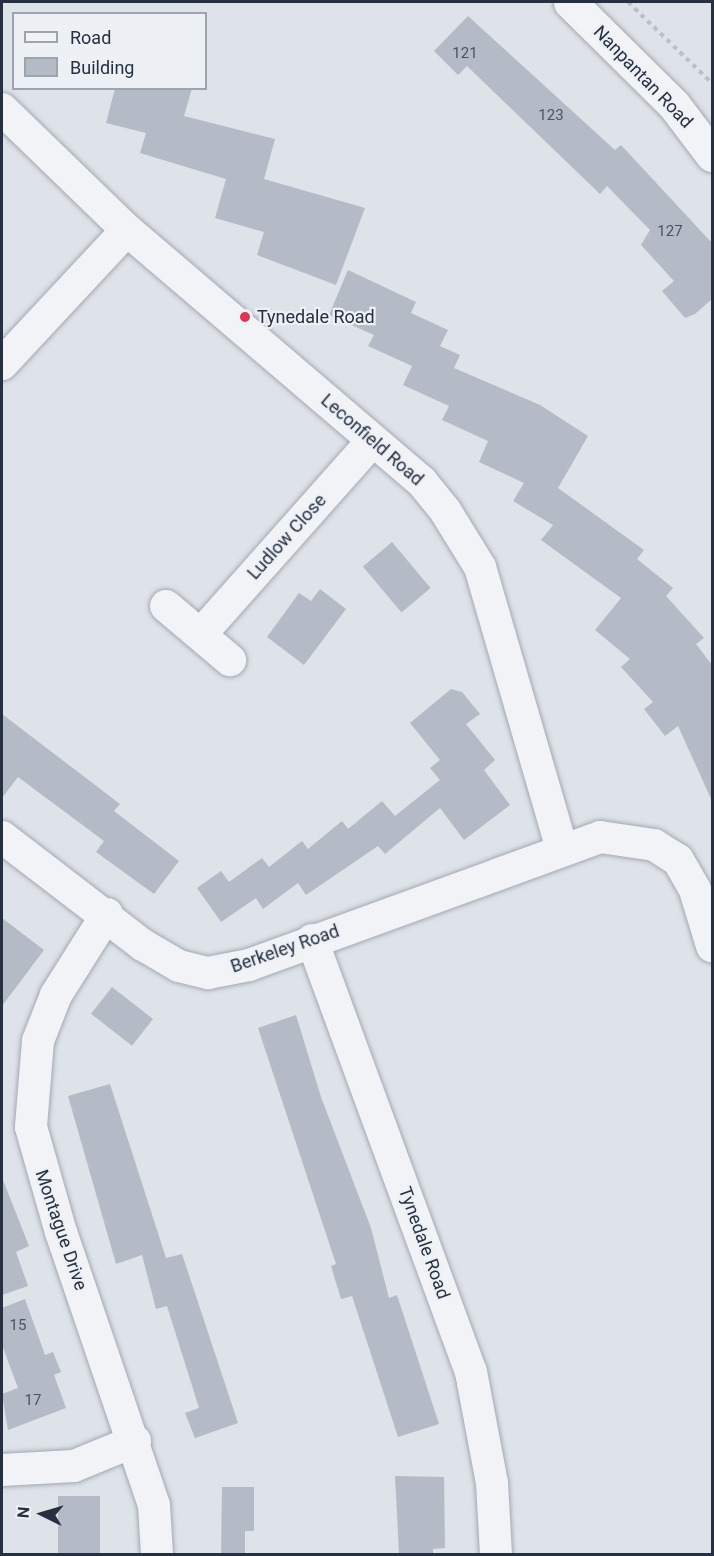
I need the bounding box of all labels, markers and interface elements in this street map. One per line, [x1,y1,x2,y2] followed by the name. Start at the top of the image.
[12,12,207,90] legend
[589,21,697,133] street label: Nanpantan Road
[70,27,111,48] text: Road
[452,45,478,63] house number: 121
[70,57,134,78] text: Building
[538,107,564,125] house number: 123
[657,223,683,241] house number: 127
[257,306,375,328] place label: Tynedale Road
[238,310,252,324] marker: Tynedale Road
[316,390,428,490] street label: Leconfield Road
[243,490,331,584] street label: Ludlow Close
[228,920,342,978] street label: Berkeley Road
[30,1167,92,1293] street label: Montague Drive
[394,1184,454,1302] street label: Tynedale Road
[10,1317,26,1335] house number: 15
[25,1392,41,1410] house number: 17
[12,1484,72,1544] north arrow
[14,1506,34,1519] text: N

